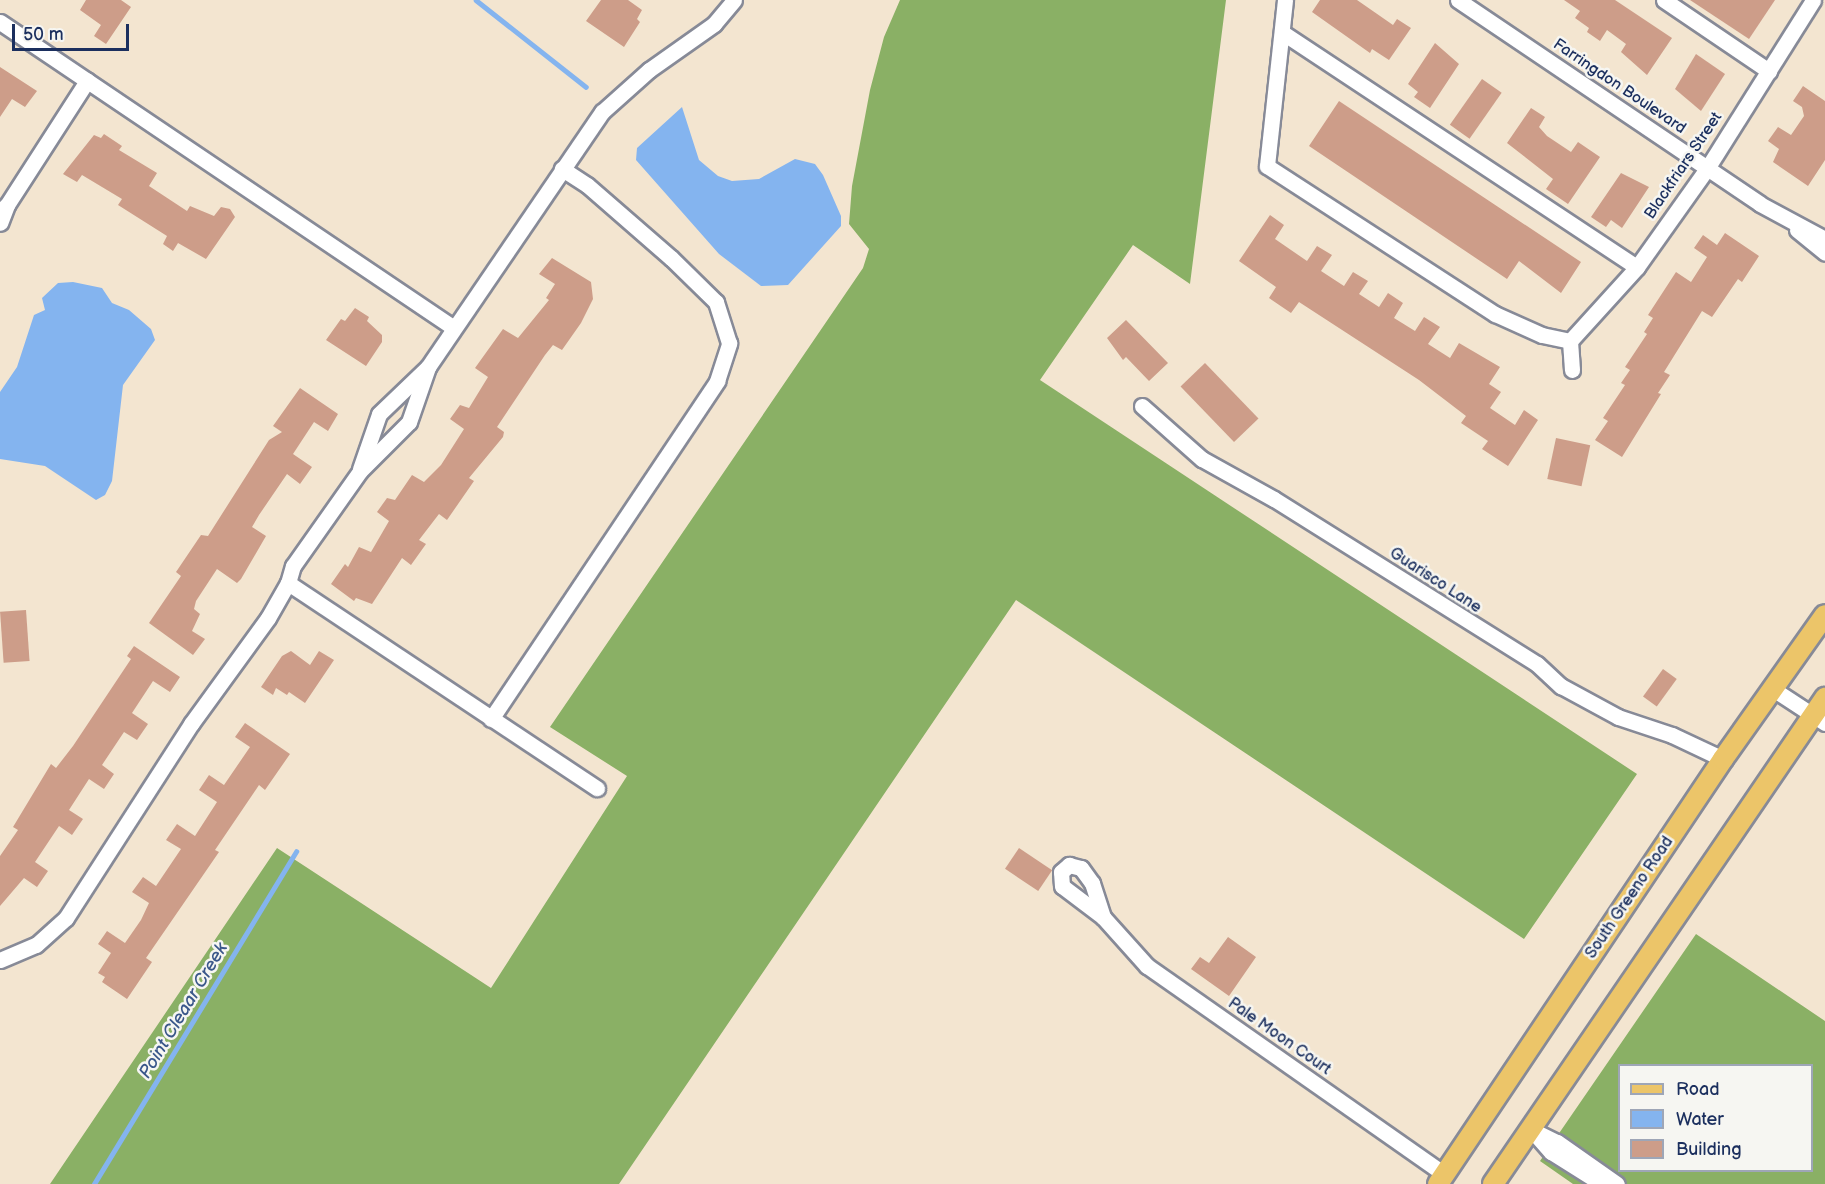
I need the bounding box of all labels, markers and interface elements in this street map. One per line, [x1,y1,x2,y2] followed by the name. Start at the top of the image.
[15,12,132,50] scale bar
[23,24,64,45] text: 50 m
[1549,35,1689,139] street label: Farringdon Boulevard
[1641,109,1727,223] street label: Blackfriars Street
[1385,544,1485,618] street label: Guarisco Lane
[1582,833,1678,963] street label: South Greeno Road
[135,939,233,1083] water label: Point Cleaar Creek
[1224,994,1334,1080] street label: Pale Moon Court
[1618,1064,1813,1172] legend
[1676,1079,1720,1100] text: Road
[1676,1109,1724,1130] text: Water
[1676,1139,1742,1160] text: Building

